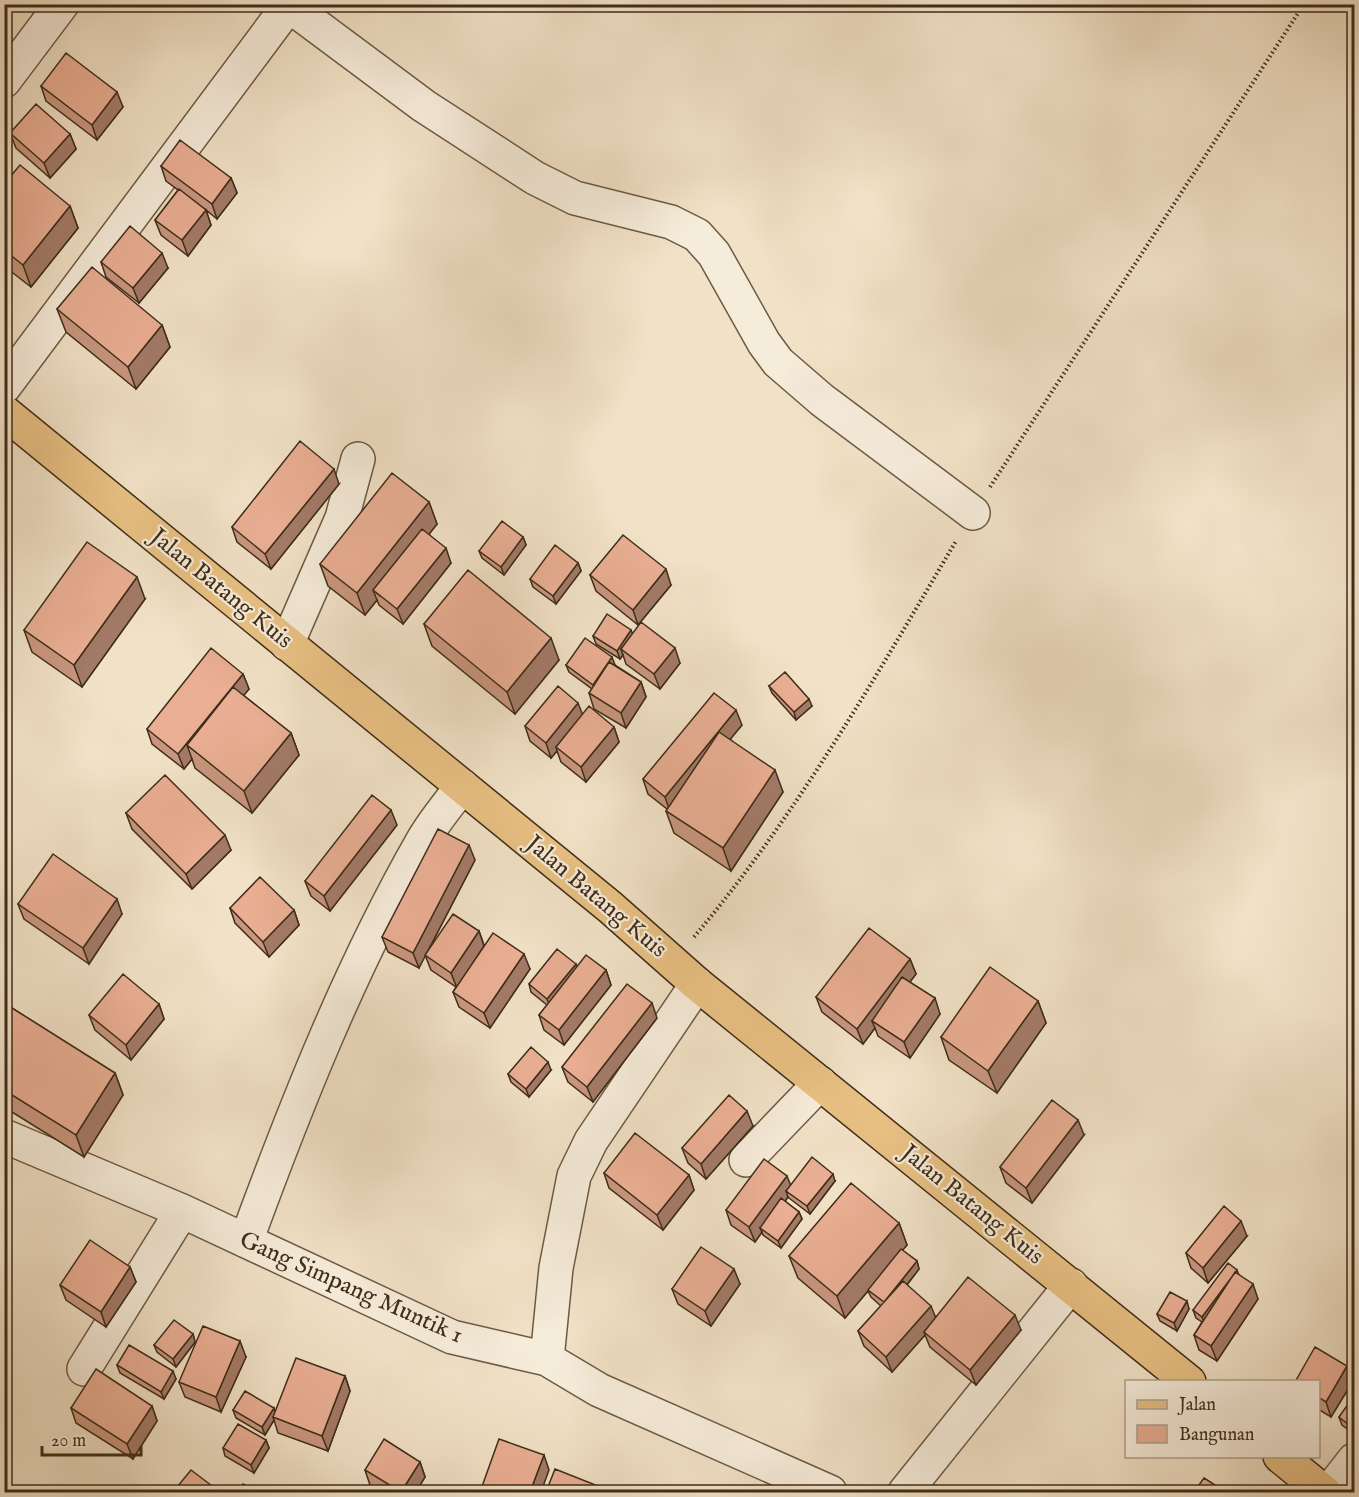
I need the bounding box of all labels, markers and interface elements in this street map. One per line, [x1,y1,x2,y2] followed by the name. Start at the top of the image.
[141,520,299,656] street label: Jalan Batang Kuis
[517,827,673,965] street label: Jalan Batang Kuis
[892,1136,1050,1272] street label: Jalan Batang Kuis
[234,1225,468,1351] street label: Gang Simpang Muntik 1
[1125,1380,1320,1458] legend
[1177,1394,1216,1417] text: Jalan
[42,1419,141,1457] scale bar
[1179,1424,1255,1447] text: Bangunan
[51,1430,86,1453] text: 20 m

